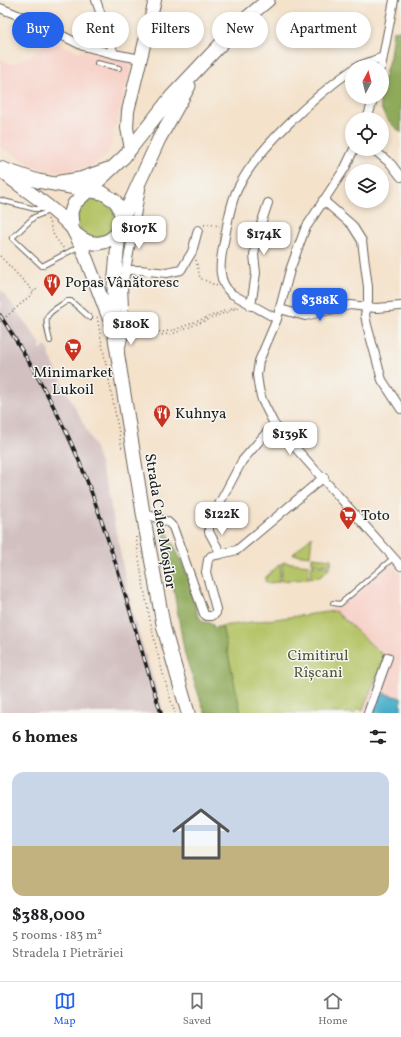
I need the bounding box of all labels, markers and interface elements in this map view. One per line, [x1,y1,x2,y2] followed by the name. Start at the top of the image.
[12,12,64,48] chip: Buy
[72,12,129,48] chip: Rent
[137,12,204,48] chip: Filters
[212,12,268,48] chip: New
[276,12,371,48] chip: Apartment
[345,60,389,104] north arrow
[345,60,389,208] map controls
[345,112,389,156] button: locate
[345,164,389,208] button: layers
[111,216,167,250] pin: $107K
[121,220,157,238] text: $107K
[236,222,292,256] pin: $174K
[247,226,281,244] text: $174K
[42,272,62,297] restaurant icon: Popas Vânătoresc
[65,273,179,294] place label: Popas Vânătoresc
[292,288,348,322] pin: $388K
[301,292,339,310] text: $388K
[103,312,159,346] pin: $180K
[113,316,150,334] text: $180K
[63,337,83,362] supermarket icon: Minimarket Lukoil
[33,363,113,401] place label: Minimarket Lukoil
[152,403,172,428] restaurant icon: Kuhnya
[175,404,227,425] place label: Kuhnya
[262,422,318,456] pin: $139K
[272,426,308,444] text: $139K
[138,452,181,590] street label: Strada Calea Moșilor
[194,502,250,536] pin: $122K
[338,505,358,530] supermarket icon: Toto
[204,506,240,524] text: $122K
[361,506,390,527] place label: Toto
[287,646,349,684] park label: Cimitirul Rîșcani
[12,726,78,749] text: 6 homes
[367,726,389,748] icon: filters
[165,798,237,870] icon: home
[12,904,85,927] text: $388,000
[12,927,102,945] text: 5 rooms · 183 m²
[12,945,123,963] text: Stradela 1 Pietrăriei
[54,990,76,1029] tab: Map
[183,990,211,1029] tab: Saved
[318,990,347,1029] tab: Home

